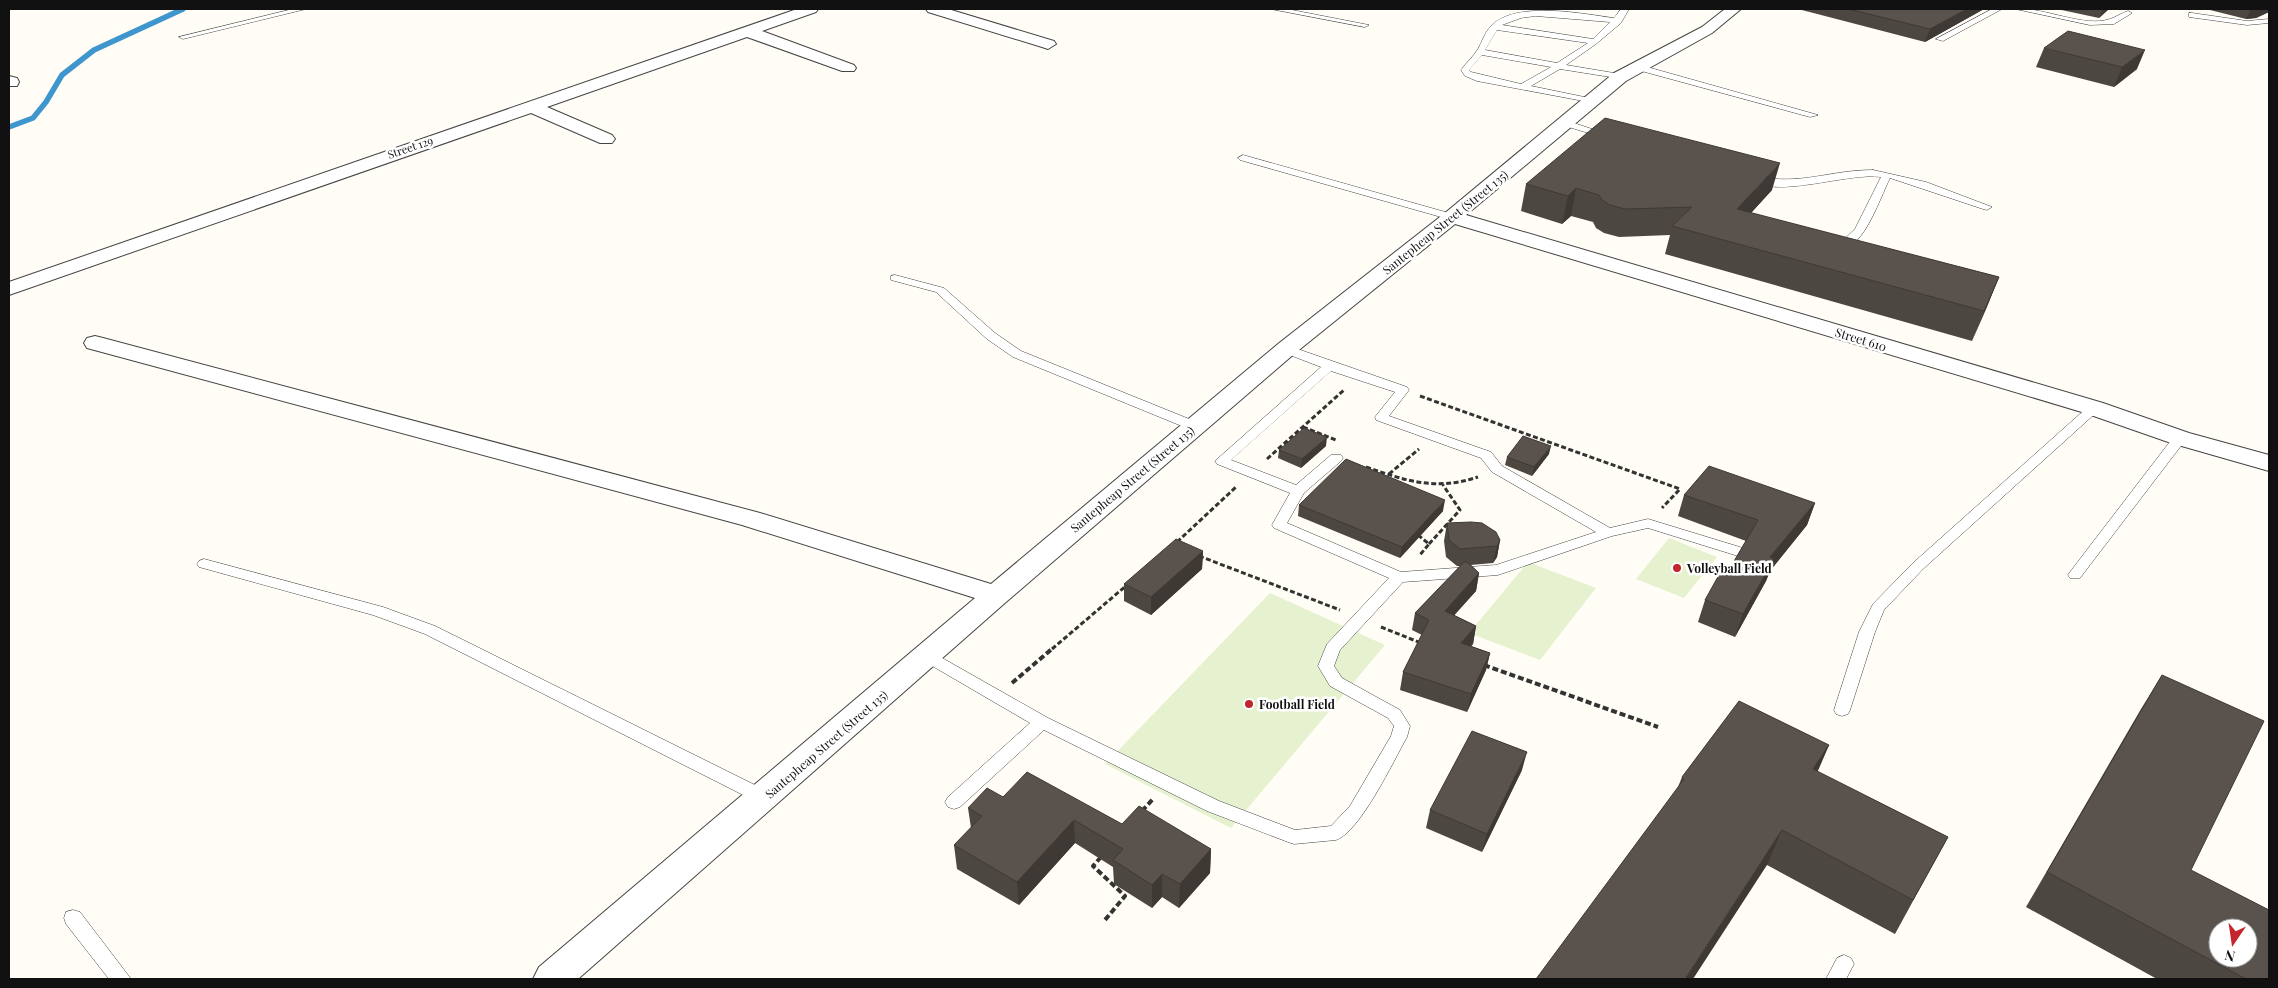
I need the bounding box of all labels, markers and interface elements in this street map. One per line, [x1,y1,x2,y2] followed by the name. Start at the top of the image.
[385,132,435,162] street label: Street 129
[1379,166,1511,278] street label: Santepheap Street (Street 135)
[1833,324,1889,354] street label: Street 610
[1067,422,1197,536] street label: Santepheap Street (Street 135)
[1686,560,1772,576] place label: Volleyball Field
[1671,562,1683,574] marker: Volleyball Field
[761,686,891,802] street label: Santepheap Street (Street 135)
[1259,696,1335,712] place label: Football Field
[1243,698,1255,710] marker: Football Field
[2208,918,2258,968] north arrow
[2223,946,2237,967] text: N

